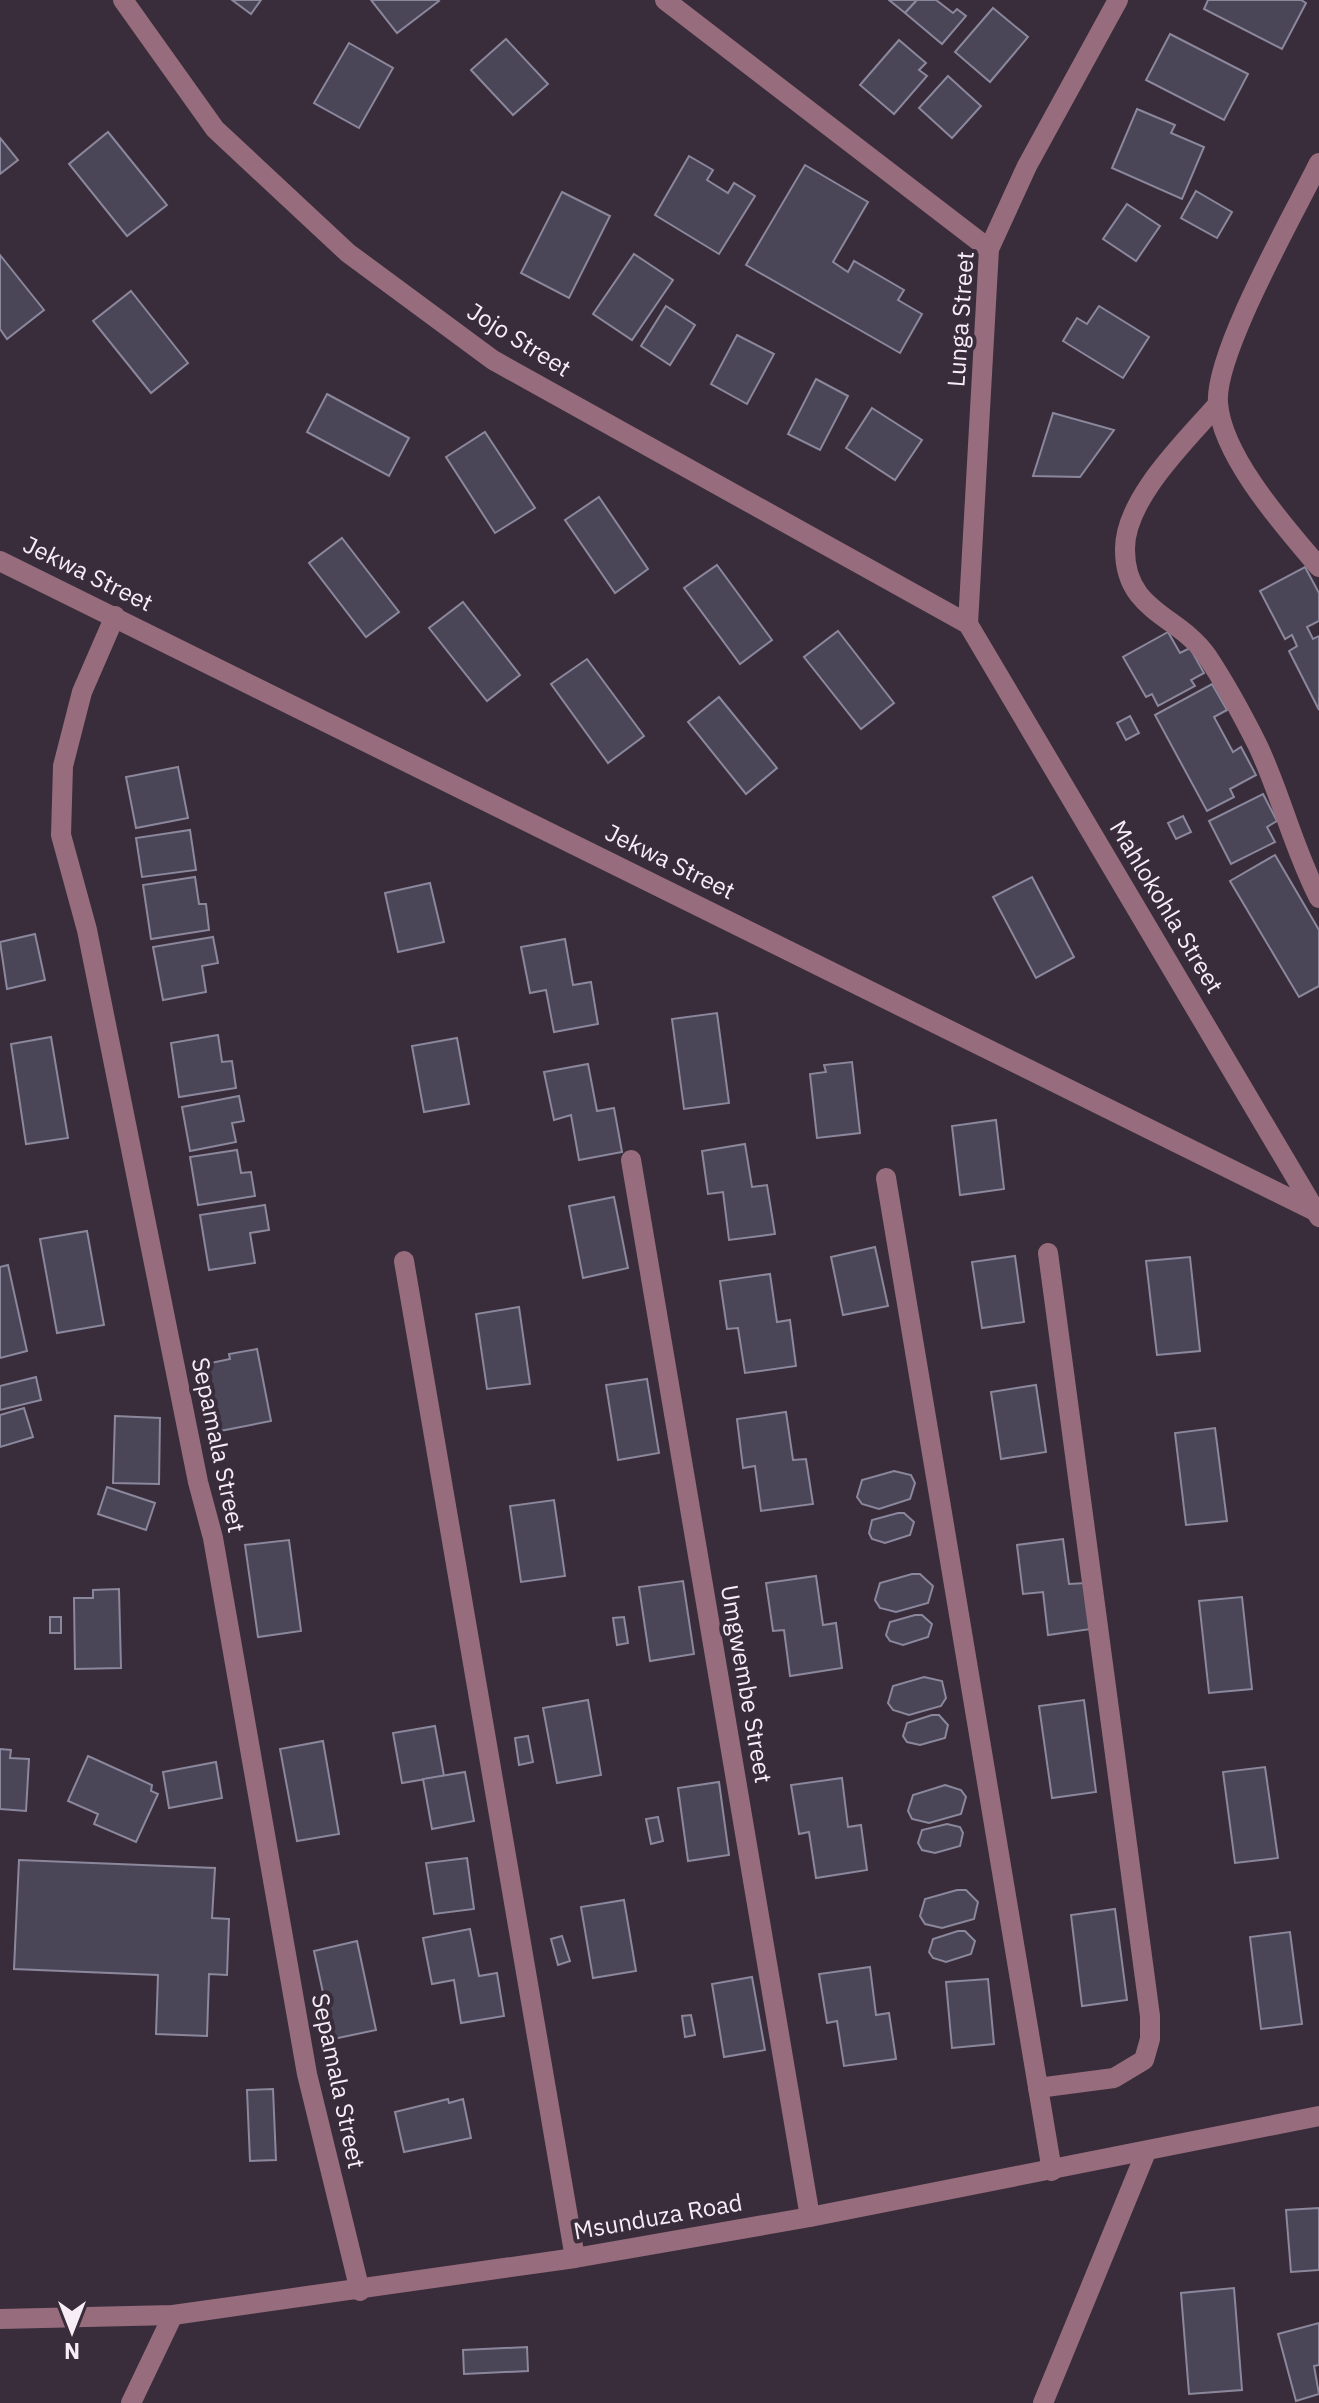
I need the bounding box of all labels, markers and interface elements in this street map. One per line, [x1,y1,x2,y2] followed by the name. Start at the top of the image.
[939,250,981,388] street label: Lunga Street
[462,295,577,384] street label: Jojo Street
[18,528,159,618] street label: Jekwa Street
[1103,814,1231,999] street label: Mahlokohla Street
[600,816,741,906] street label: Jekwa Street
[185,1354,253,1535] street label: Sepamala Street
[714,1582,780,1786] street label: Umgwembe Street
[305,1990,373,2171] street label: Sepamala Street
[571,2185,745,2247] street label: Msunduza Road
[32,2291,112,2371] north arrow
[64,2337,80,2366] text: N

